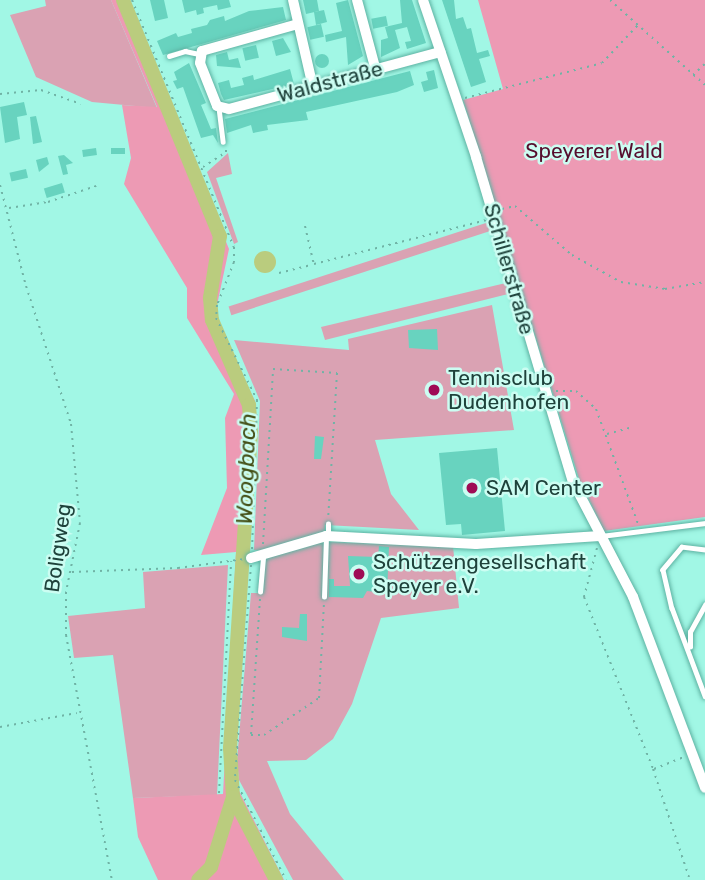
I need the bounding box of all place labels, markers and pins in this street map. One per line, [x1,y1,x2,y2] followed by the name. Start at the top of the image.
[448,365,569,415] place label: Tennisclub Dudenhofen
[426,382,442,398] marker: Tennisclub Dudenhofen
[486,475,601,501] place label: SAM Center
[464,480,480,496] marker: SAM Center
[373,549,586,599] place label: Schützengesellschaft Speyer e.V.
[351,566,367,582] marker: Schützengesellschaft Speyer e.V.

